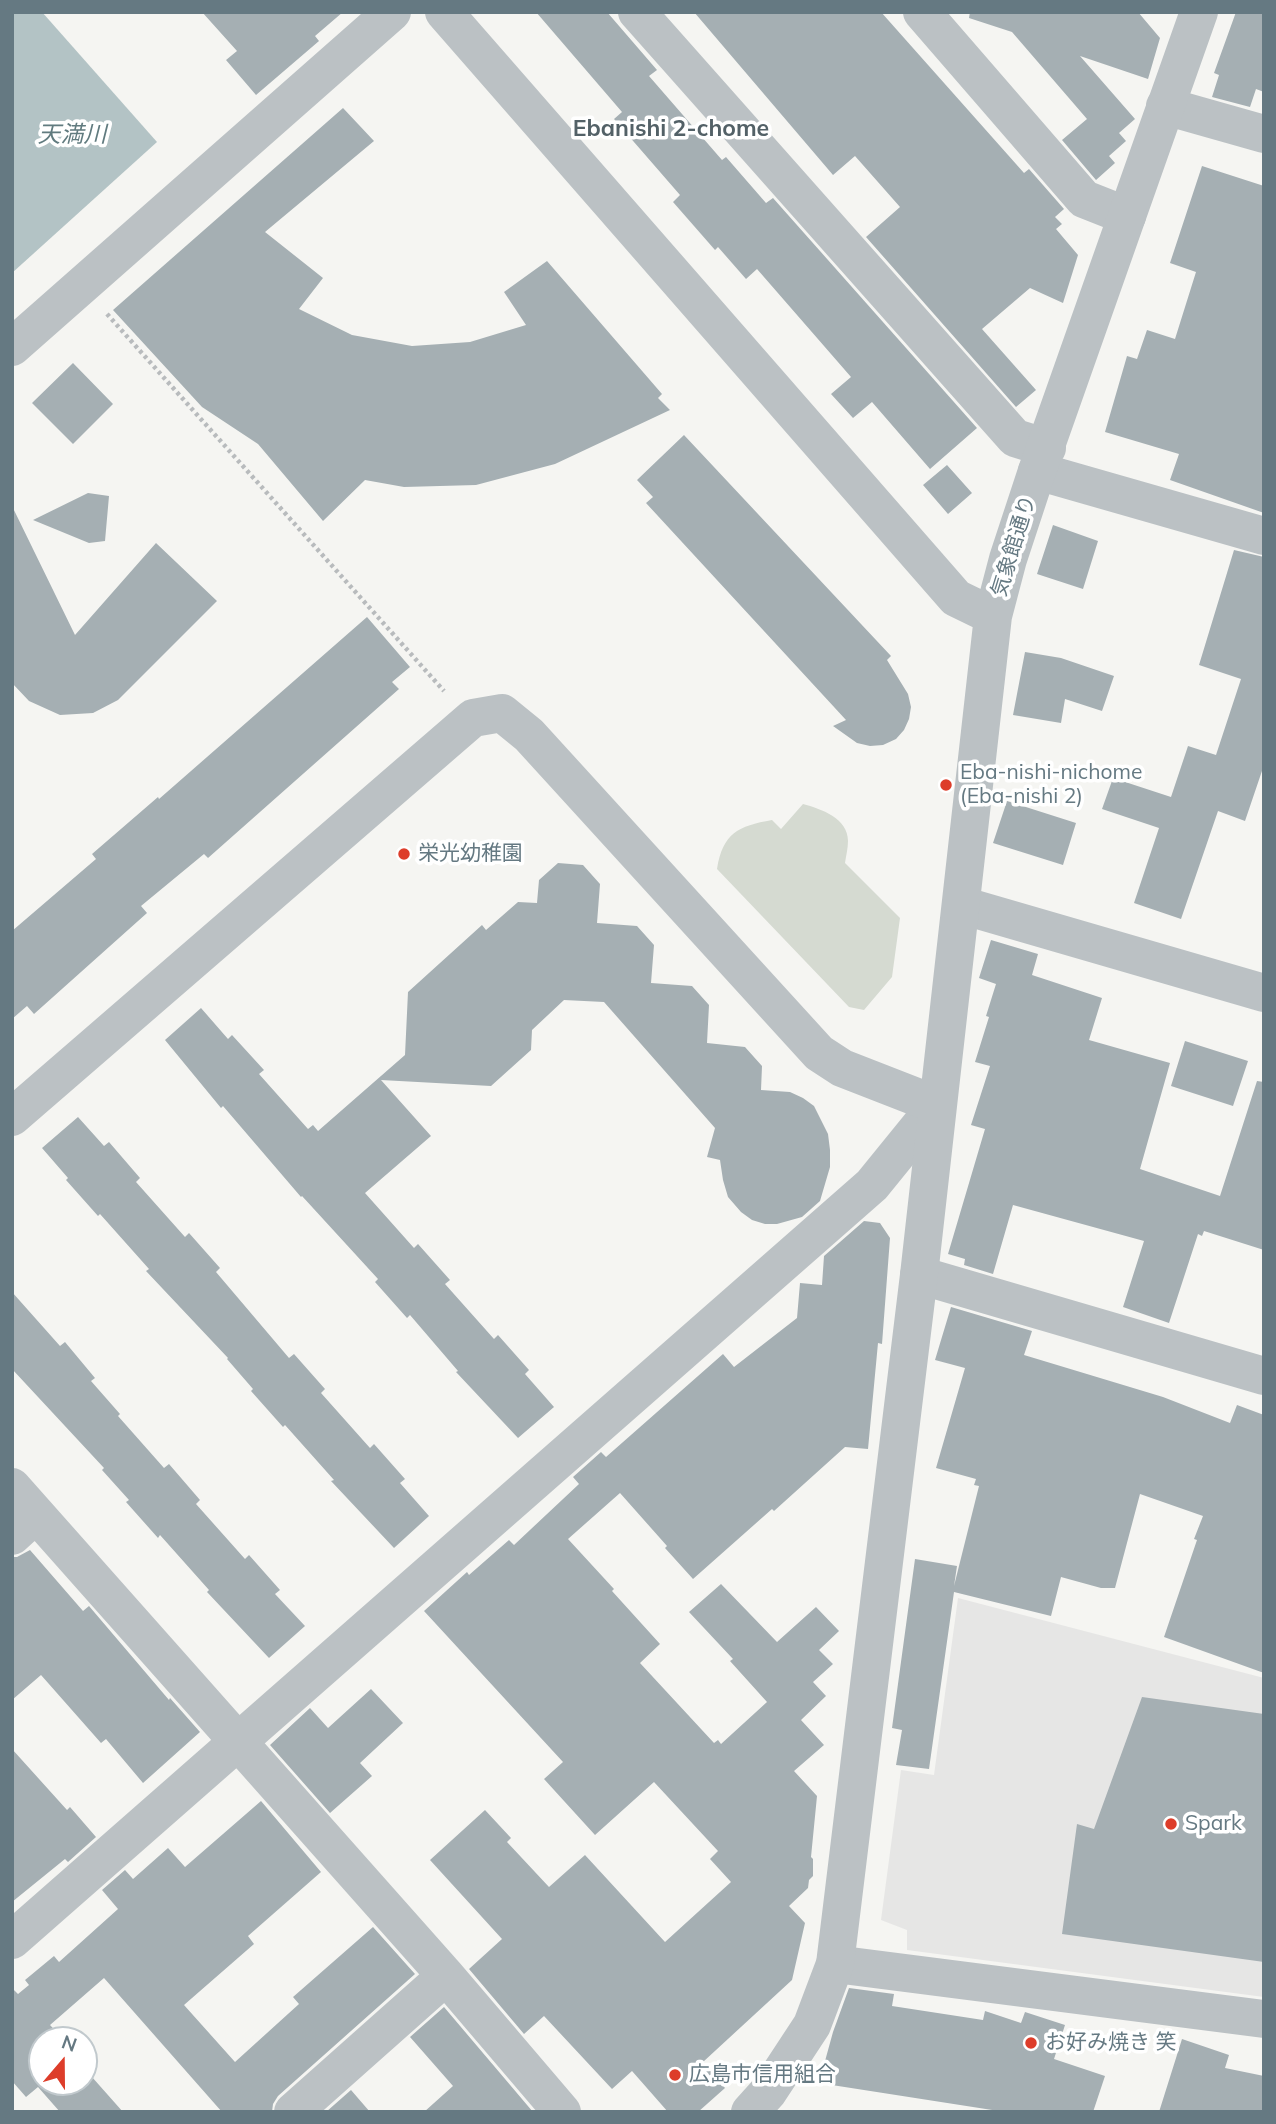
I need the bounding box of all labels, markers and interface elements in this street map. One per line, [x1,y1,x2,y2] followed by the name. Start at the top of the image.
[573,115,769,143] district label: Ebanishi 2-chome
[38,121,106,149] water label: 天満川
[987,492,1041,600] street label: 気象館通り
[960,760,1142,810] place label: Eba-nishi-nichome (Eba-nishi 2)
[938,777,954,793] marker: Eba-nishi-nichome (Eba-nishi 2)
[418,841,523,867] place label: 栄光幼稚園
[396,846,412,862] marker: 栄光幼稚園
[1185,1811,1242,1837] place label: Spark
[1163,1816,1179,1832] marker: Spark
[28,2026,98,2096] north arrow
[59,2029,80,2057] text: N
[1045,2030,1176,2056] place label: お好み焼き 笑
[1023,2035,1039,2051] marker: お好み焼き 笑
[689,2062,836,2088] place label: 広島市信用組合
[667,2067,683,2083] marker: 広島市信用組合

